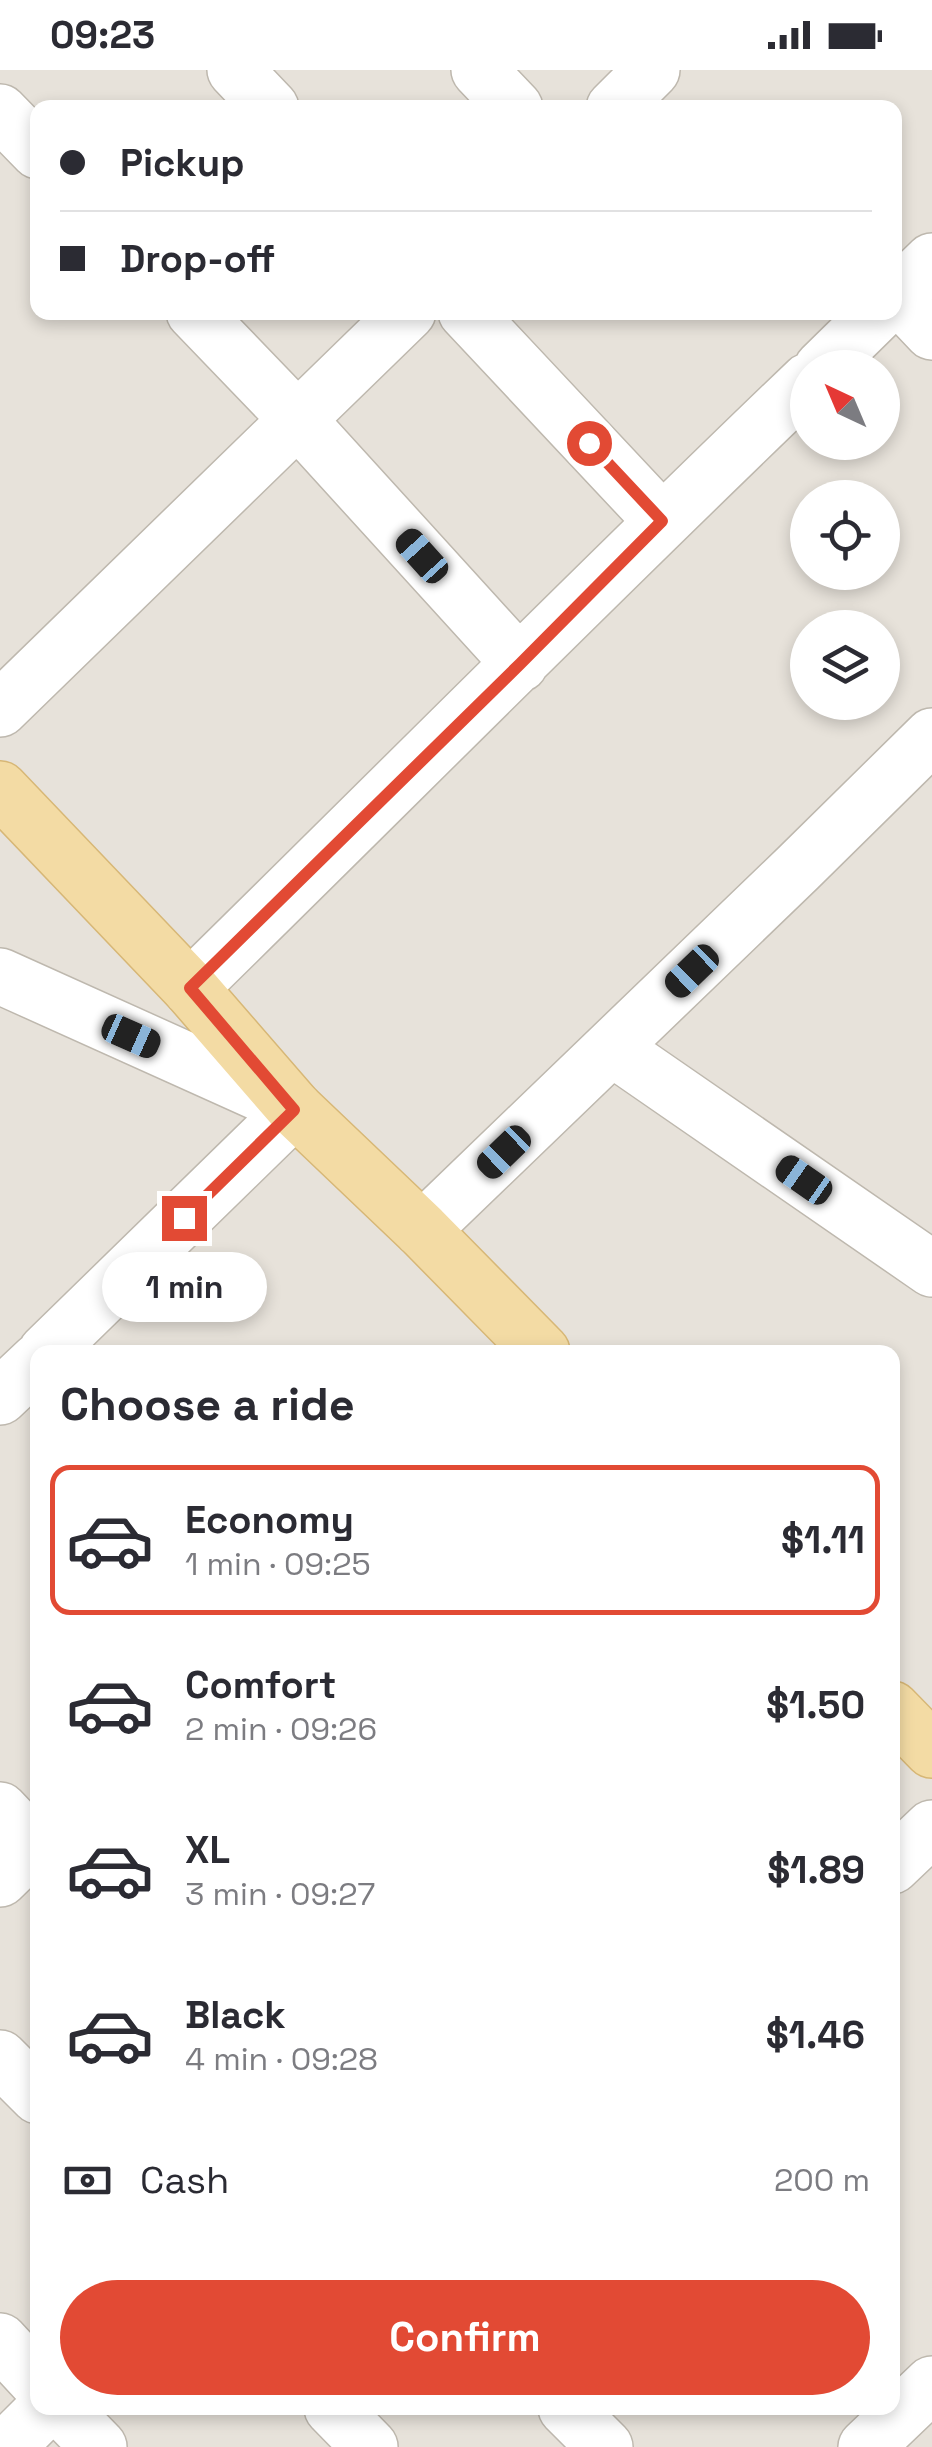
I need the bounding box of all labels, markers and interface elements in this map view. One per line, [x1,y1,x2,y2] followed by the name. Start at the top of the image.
[50,11,155,59] text: 09:23
[120,139,244,187] text: Pickup
[120,235,275,283] text: Drop-off
[790,350,900,460] north arrow
[790,350,900,720] map controls
[567,421,612,466] route start
[790,480,900,590] button: locate
[391,524,453,588] car
[790,610,900,720] button: layers
[660,939,724,1003] car
[97,1010,165,1062] car
[472,1120,536,1184] car
[771,1151,837,1209] car
[162,1196,207,1241] route end
[101,1253,266,1323] callout: 1 min
[145,1267,224,1307] text: 1 min
[60,1376,355,1433] text: Choose a ride
[65,1495,155,1585] icon: car
[185,1496,354,1544] text: Economy
[781,1516,865,1564] text: $1.11
[185,1544,371,1584] text: 1 min · 09:25
[65,1660,155,1750] icon: car
[185,1661,336,1709] text: Comfort
[766,1681,865,1729] text: $1.50
[185,1709,377,1749] text: 2 min · 09:26
[65,1825,155,1915] icon: car
[185,1826,230,1874] text: XL
[767,1846,865,1894] text: $1.89
[185,1874,375,1914] text: 3 min · 09:27
[65,1990,155,2080] icon: car
[185,1991,286,2039] text: Black
[766,2011,865,2059] text: $1.46
[185,2039,378,2079] text: 4 min · 09:28
[60,2153,115,2208] icon: cash
[140,2156,229,2204] text: Cash
[774,2160,870,2200] text: 200 m
[60,2280,870,2395] button: Confirm

